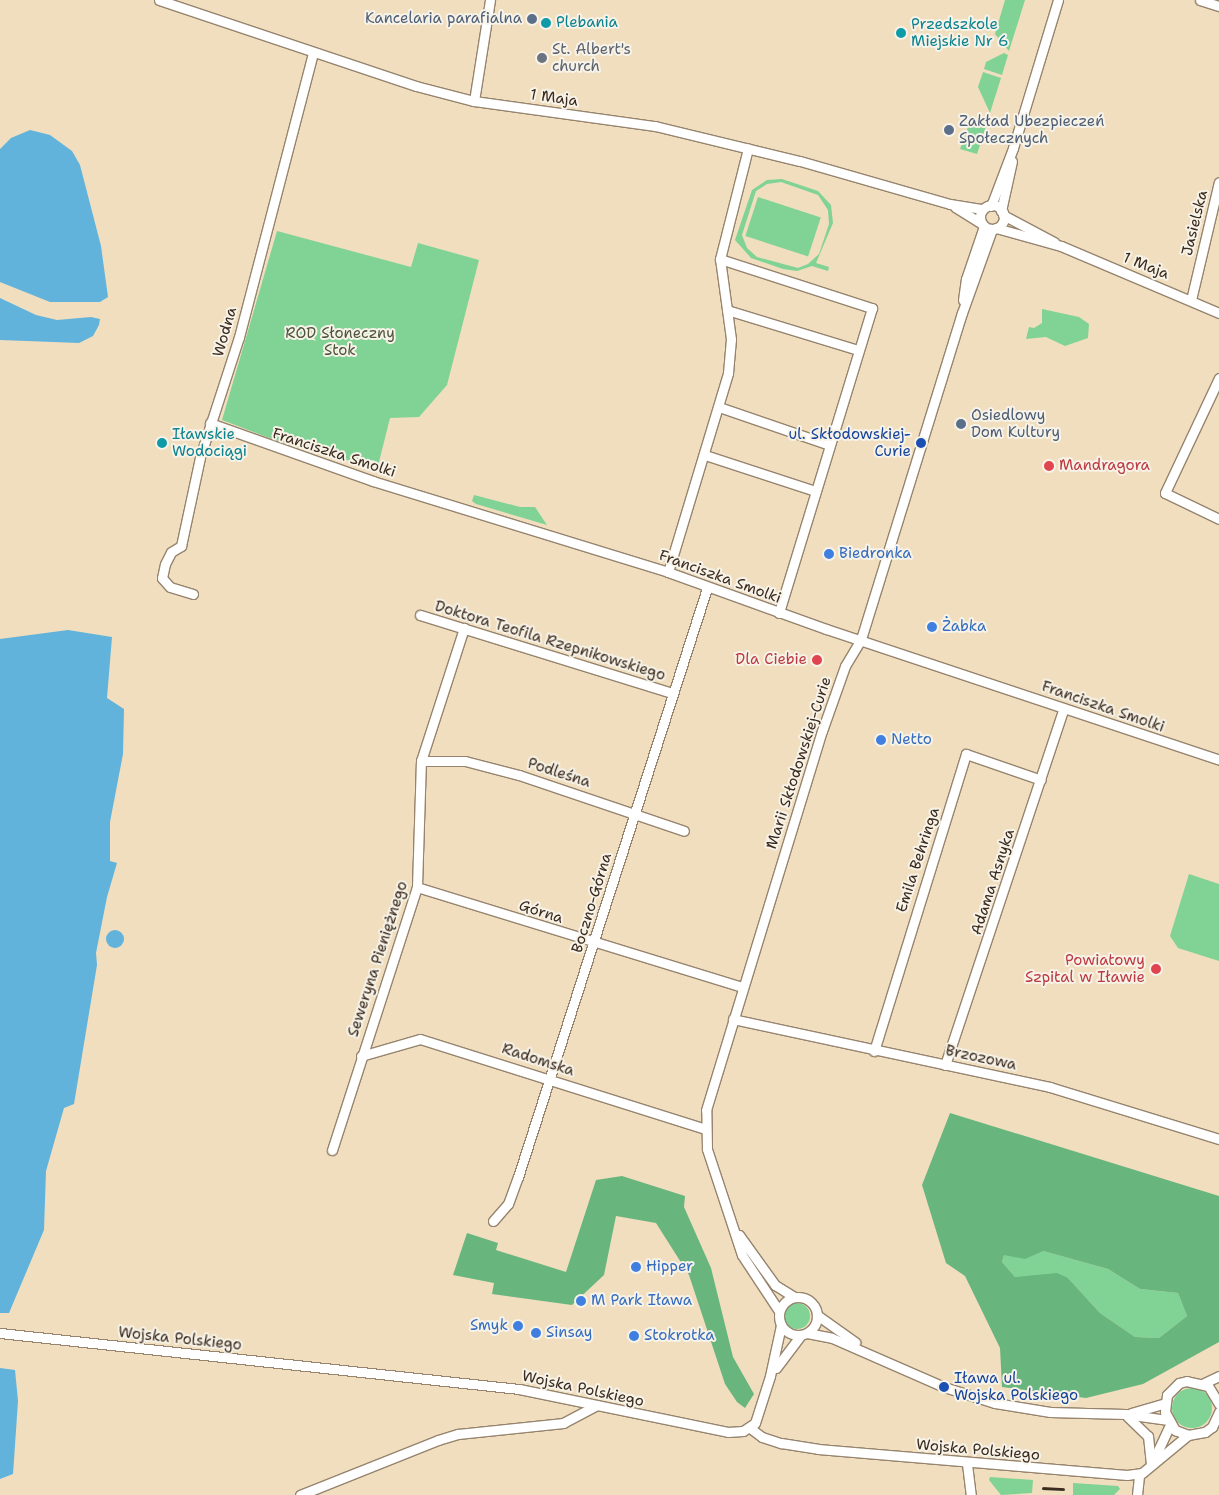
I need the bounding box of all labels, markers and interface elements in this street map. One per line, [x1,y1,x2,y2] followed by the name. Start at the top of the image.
[365,10,522,28] place label: Kancelaria parafialna
[526,13,538,25] marker: Kancelaria parafialna
[556,14,618,32] place label: Plebania
[911,15,1009,50] place label: Przedszkole Miejskie Nr 6
[540,17,552,29] marker: Plebania
[895,27,907,39] marker: Przedszkole Miejskie Nr 6
[552,40,631,75] place label: St. Albert's church
[536,52,548,64] marker: St. Albert's church
[529,86,579,110] street label: 1 Maja
[959,112,1104,147] place label: Zakład Ubezpieczeń Społecznych
[943,124,955,136] marker: Zakład Ubezpieczeń Społecznych
[1178,188,1212,258] street label: Jasielska
[1120,249,1172,283] street label: 1 Maja
[209,305,241,359] street label: Wodna
[285,324,395,359] park label: ROD Słoneczny Stok
[971,406,1060,441] place label: Osiedlowy Dom Kultury
[955,418,967,430] marker: Osiedlowy Dom Kultury
[172,425,247,460] place label: Iławskie Wodociągi
[270,425,398,481] street label: Franciszka Smolki
[788,425,911,460] place label: ul. Skłodowskiej- Curie
[156,437,168,449] marker: Iławskie Wodociągi
[915,437,927,449] marker: ul. Skłodowskiej- Curie
[1059,457,1150,475] place label: Mandragora
[1043,460,1055,472] marker: Mandragora
[839,545,912,563] place label: Biedronka
[656,547,784,607] street label: Franciszka Smolki
[823,548,835,560] marker: Biedronka
[433,597,667,685] street label: Doktora Teofila Rzepnikowskiego
[942,618,986,636] place label: Żabka
[926,621,938,633] marker: Żabka
[735,651,807,669] place label: Dla Ciebie
[811,654,823,666] marker: Dla Ciebie
[763,675,835,851] street label: Marii Skłodowskiej-Curie
[1039,678,1167,736] street label: Franciszka Smolki
[891,731,932,749] place label: Netto
[875,734,887,746] marker: Netto
[525,754,593,792] street label: Podleśna
[893,805,943,915] street label: Emila Behringa
[967,827,1019,937] street label: Adama Asnyka
[568,851,616,955] street label: Boczno-Górna
[344,879,412,1039] street label: Seweryna Pieniężnego
[517,896,565,928] street label: Górna
[1025,951,1145,986] place label: Powiatowy Szpital w Iławie
[1149,962,1163,976] marker: Powiatowy Szpital w Iławie
[499,1040,577,1080] street label: Radomska
[944,1042,1018,1074] street label: Brzozowa
[646,1258,693,1276] place label: Hipper
[630,1261,642,1273] marker: Hipper
[591,1292,692,1310] place label: M Park Iława
[575,1295,587,1307] marker: M Park Iława
[470,1317,508,1335] place label: Smyk
[512,1320,524,1332] marker: Smyk
[117,1324,243,1354] street label: Wojska Polskiego
[546,1324,592,1342] place label: Sinsay
[530,1327,542,1339] marker: Sinsay
[644,1327,715,1345] place label: Stokrotka
[628,1330,640,1342] marker: Stokrotka
[520,1367,646,1411] street label: Wojska Polskiego
[954,1369,1078,1404] place label: Iława ul. Wojska Polskiego
[938,1381,950,1393] marker: Iława ul. Wojska Polskiego
[915,1436,1041,1464] street label: Wojska Polskiego

